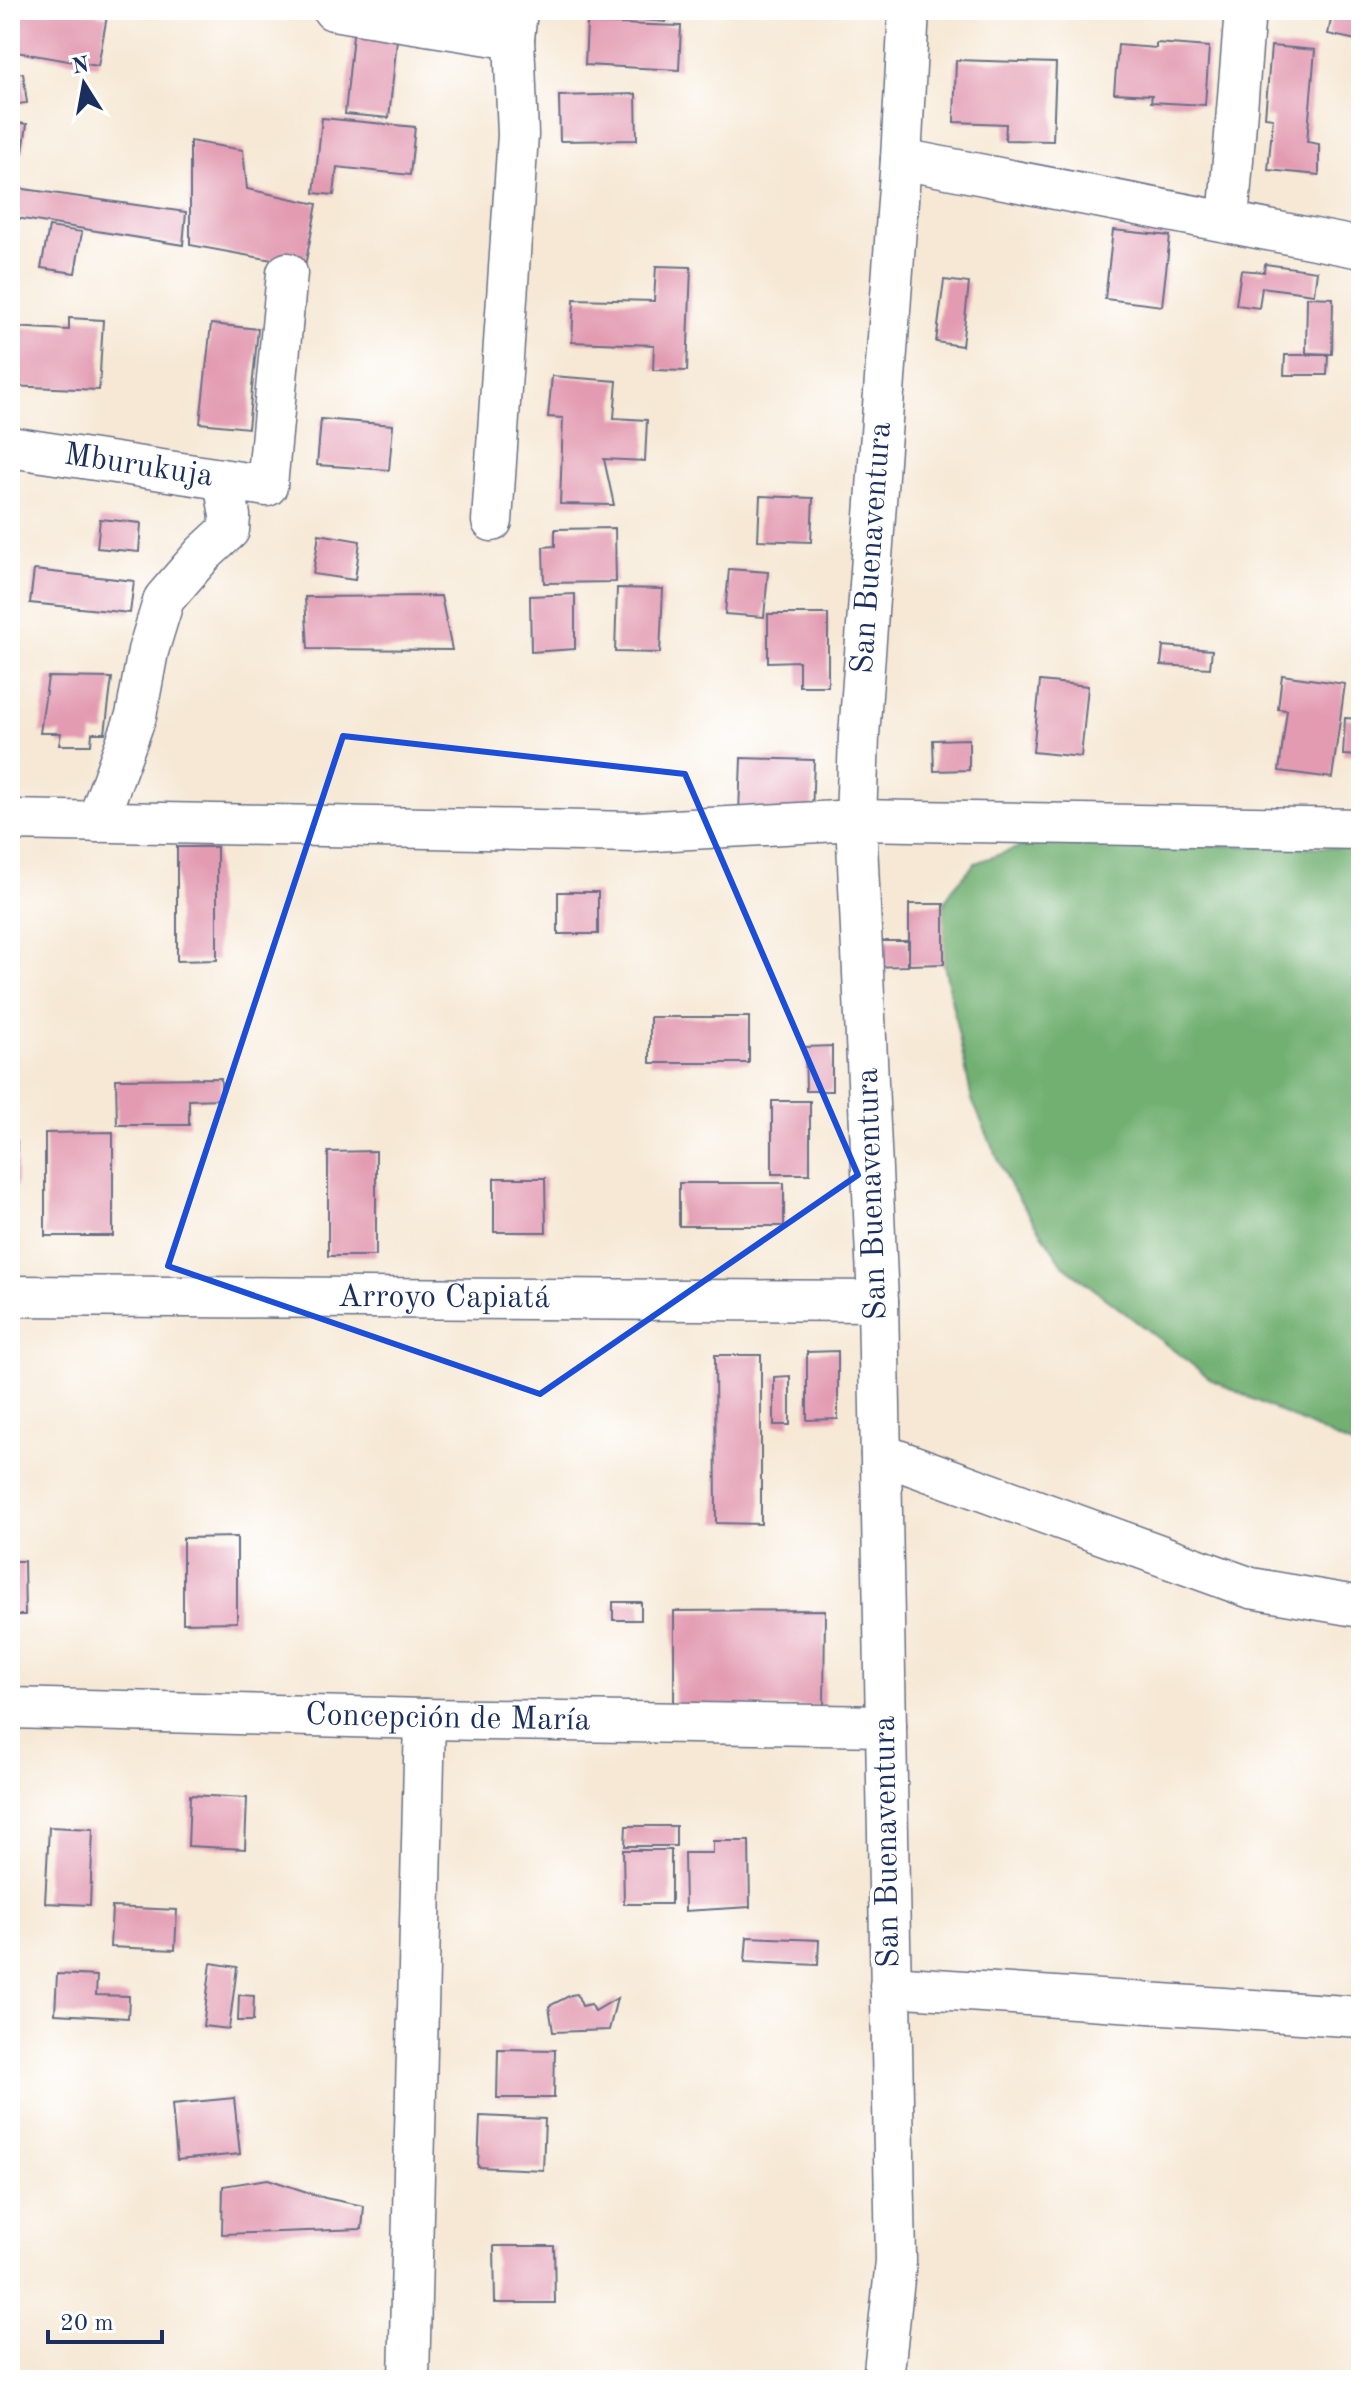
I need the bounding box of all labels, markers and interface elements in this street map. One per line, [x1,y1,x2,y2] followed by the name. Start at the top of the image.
[44,44,124,124] north arrow
[70,54,91,79] text: N
[848,421,898,675] street label: San Buenaventura
[62,439,215,494] street label: Mburukuja
[853,1067,893,1321] street label: San Buenaventura
[338,1282,550,1315] street label: Arroyo Capiatá
[305,1700,591,1738] street label: Concepción de María
[870,1715,906,1969] street label: San Buenaventura
[48,2294,162,2344] scale bar
[60,2312,114,2336] text: 20 m

